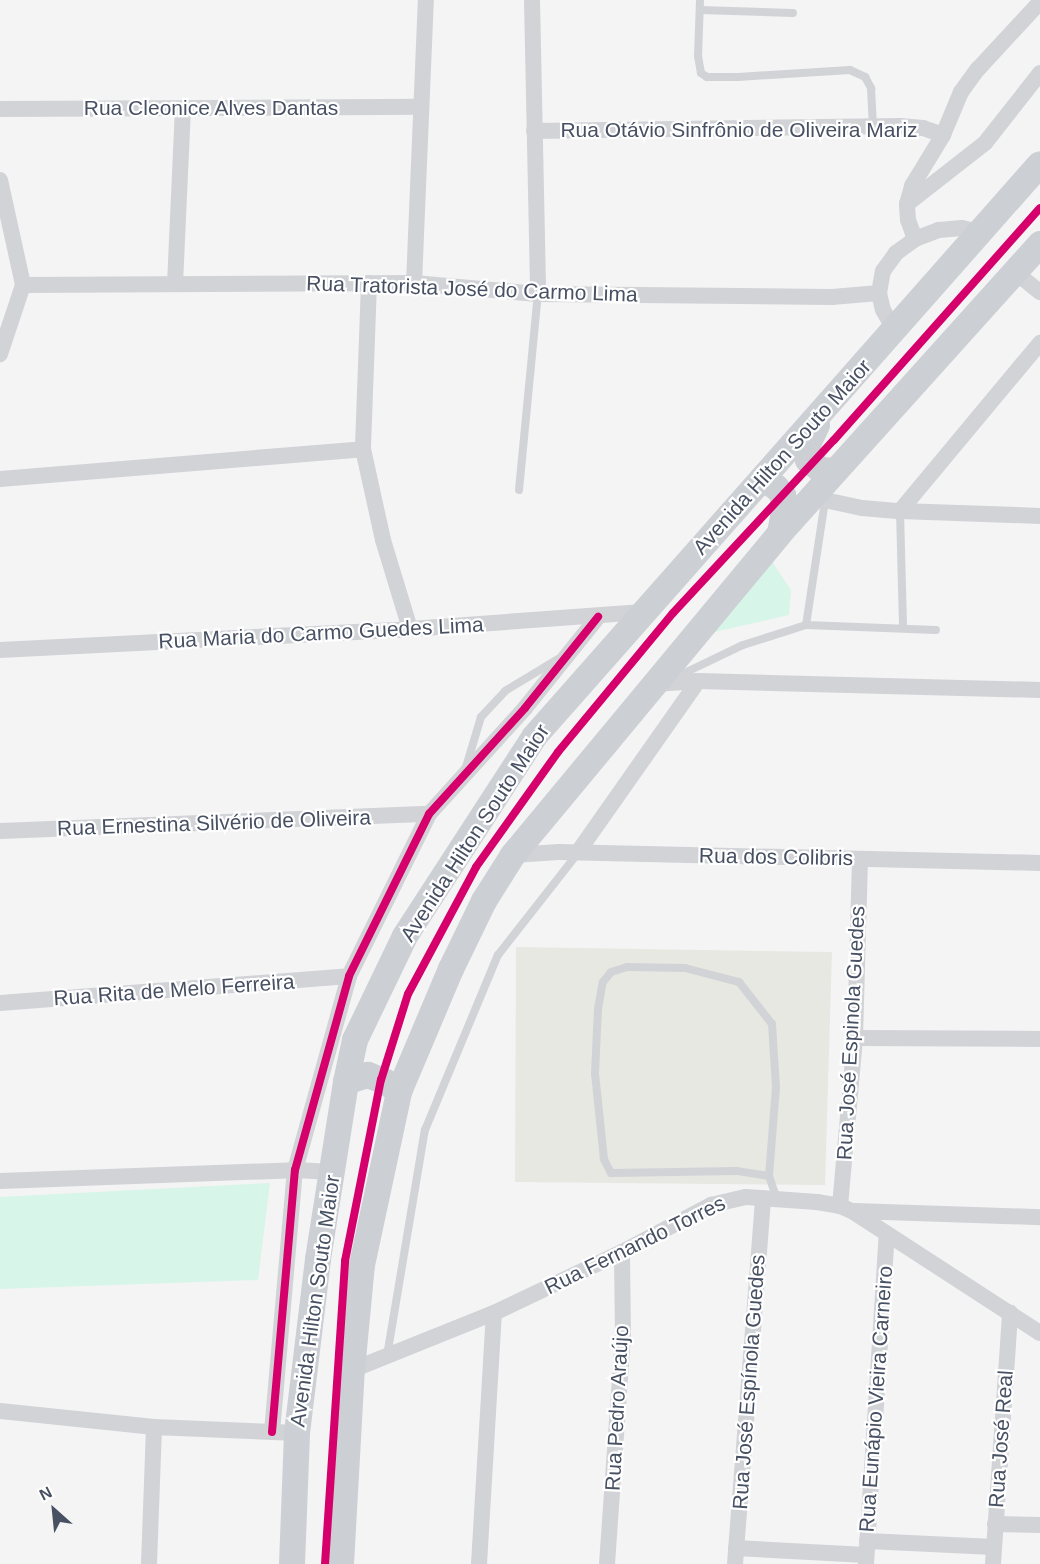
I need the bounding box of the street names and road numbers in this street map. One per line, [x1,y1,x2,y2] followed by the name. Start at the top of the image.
[83,95,339,121] street label: Rua Cleonice Alves Dantas
[560,117,918,143] street label: Rua Otávio Sinfrônio de Oliveira Mariz
[306,271,638,307] street label: Rua Tratorista José do Carmo Lima
[688,354,876,560] street label: Avenida Hilton Souto Maior
[158,612,484,654] street label: Rua Maria do Carmo Guedes Lima
[395,720,555,946] street label: Avenida Hilton Souto Maior
[57,805,371,841] street label: Rua Ernestina Silvério de Oliveira
[699,843,853,871] street label: Rua dos Colibris
[832,905,870,1161] street label: Rua José Espinola Guedes
[53,969,295,1011] street label: Rua Rita de Melo Ferreira
[285,1173,345,1429] street label: Avenida Hilton Souto Maior
[540,1190,730,1300] street label: Rua Fernando Torres
[728,1254,770,1510] street label: Rua José Espínola Guedes
[854,1265,898,1533] street label: Rua Eunápio Vieira Carneiro
[600,1324,634,1492] street label: Rua Pedro Araújo
[984,1369,1018,1509] street label: Rua José Real

